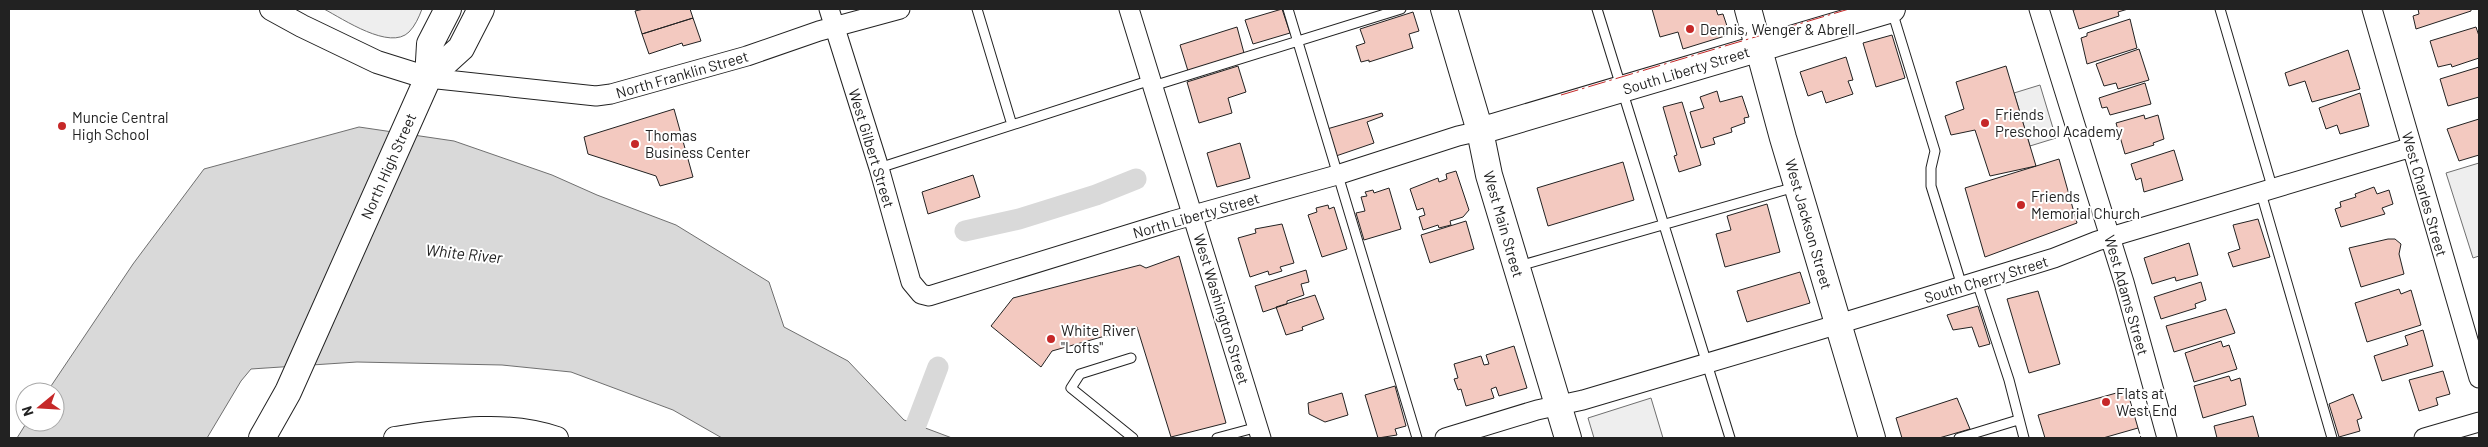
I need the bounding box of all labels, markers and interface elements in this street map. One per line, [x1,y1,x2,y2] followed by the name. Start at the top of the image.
[1700,20,1855,38] place label: Dennis, Wenger & Abrell
[1684,23,1696,35] marker: Dennis, Wenger & Abrell
[1620,42,1752,98] street label: South Liberty Street
[614,46,750,102] street label: North Franklin Street
[845,86,899,210] street label: West Gilbert Street
[1995,105,2123,140] place label: Friends Preschool Academy
[72,108,169,143] place label: Muncie Central High School
[357,110,419,222] street label: North High Street
[1979,117,1991,129] marker: Friends Preschool Academy
[56,120,68,132] marker: Muncie Central High School
[645,126,751,161] place label: Thomas Business Center
[2399,130,2451,258] street label: West Charles Street
[629,138,641,150] marker: Thomas Business Center
[1782,157,1836,291] street label: West Jackson Street
[1480,169,1528,279] street label: West Main Street
[2031,187,2140,222] place label: Friends Memorial Church
[1131,188,1261,242] street label: North Liberty Street
[2015,199,2027,211] marker: Friends Memorial Church
[1190,231,1254,387] street label: West Washington Street
[2101,233,2153,357] street label: West Adams Street
[425,240,505,267] water label: White River
[1922,252,2050,306] street label: South Cherry Street
[1061,321,1136,356] place label: White River "Lofts"
[1045,333,1057,345] marker: White River "Lofts"
[15,382,65,432] north arrow
[2116,384,2177,419] place label: Flats at West End
[2100,396,2112,408] marker: Flats at West End
[18,404,37,418] text: N

